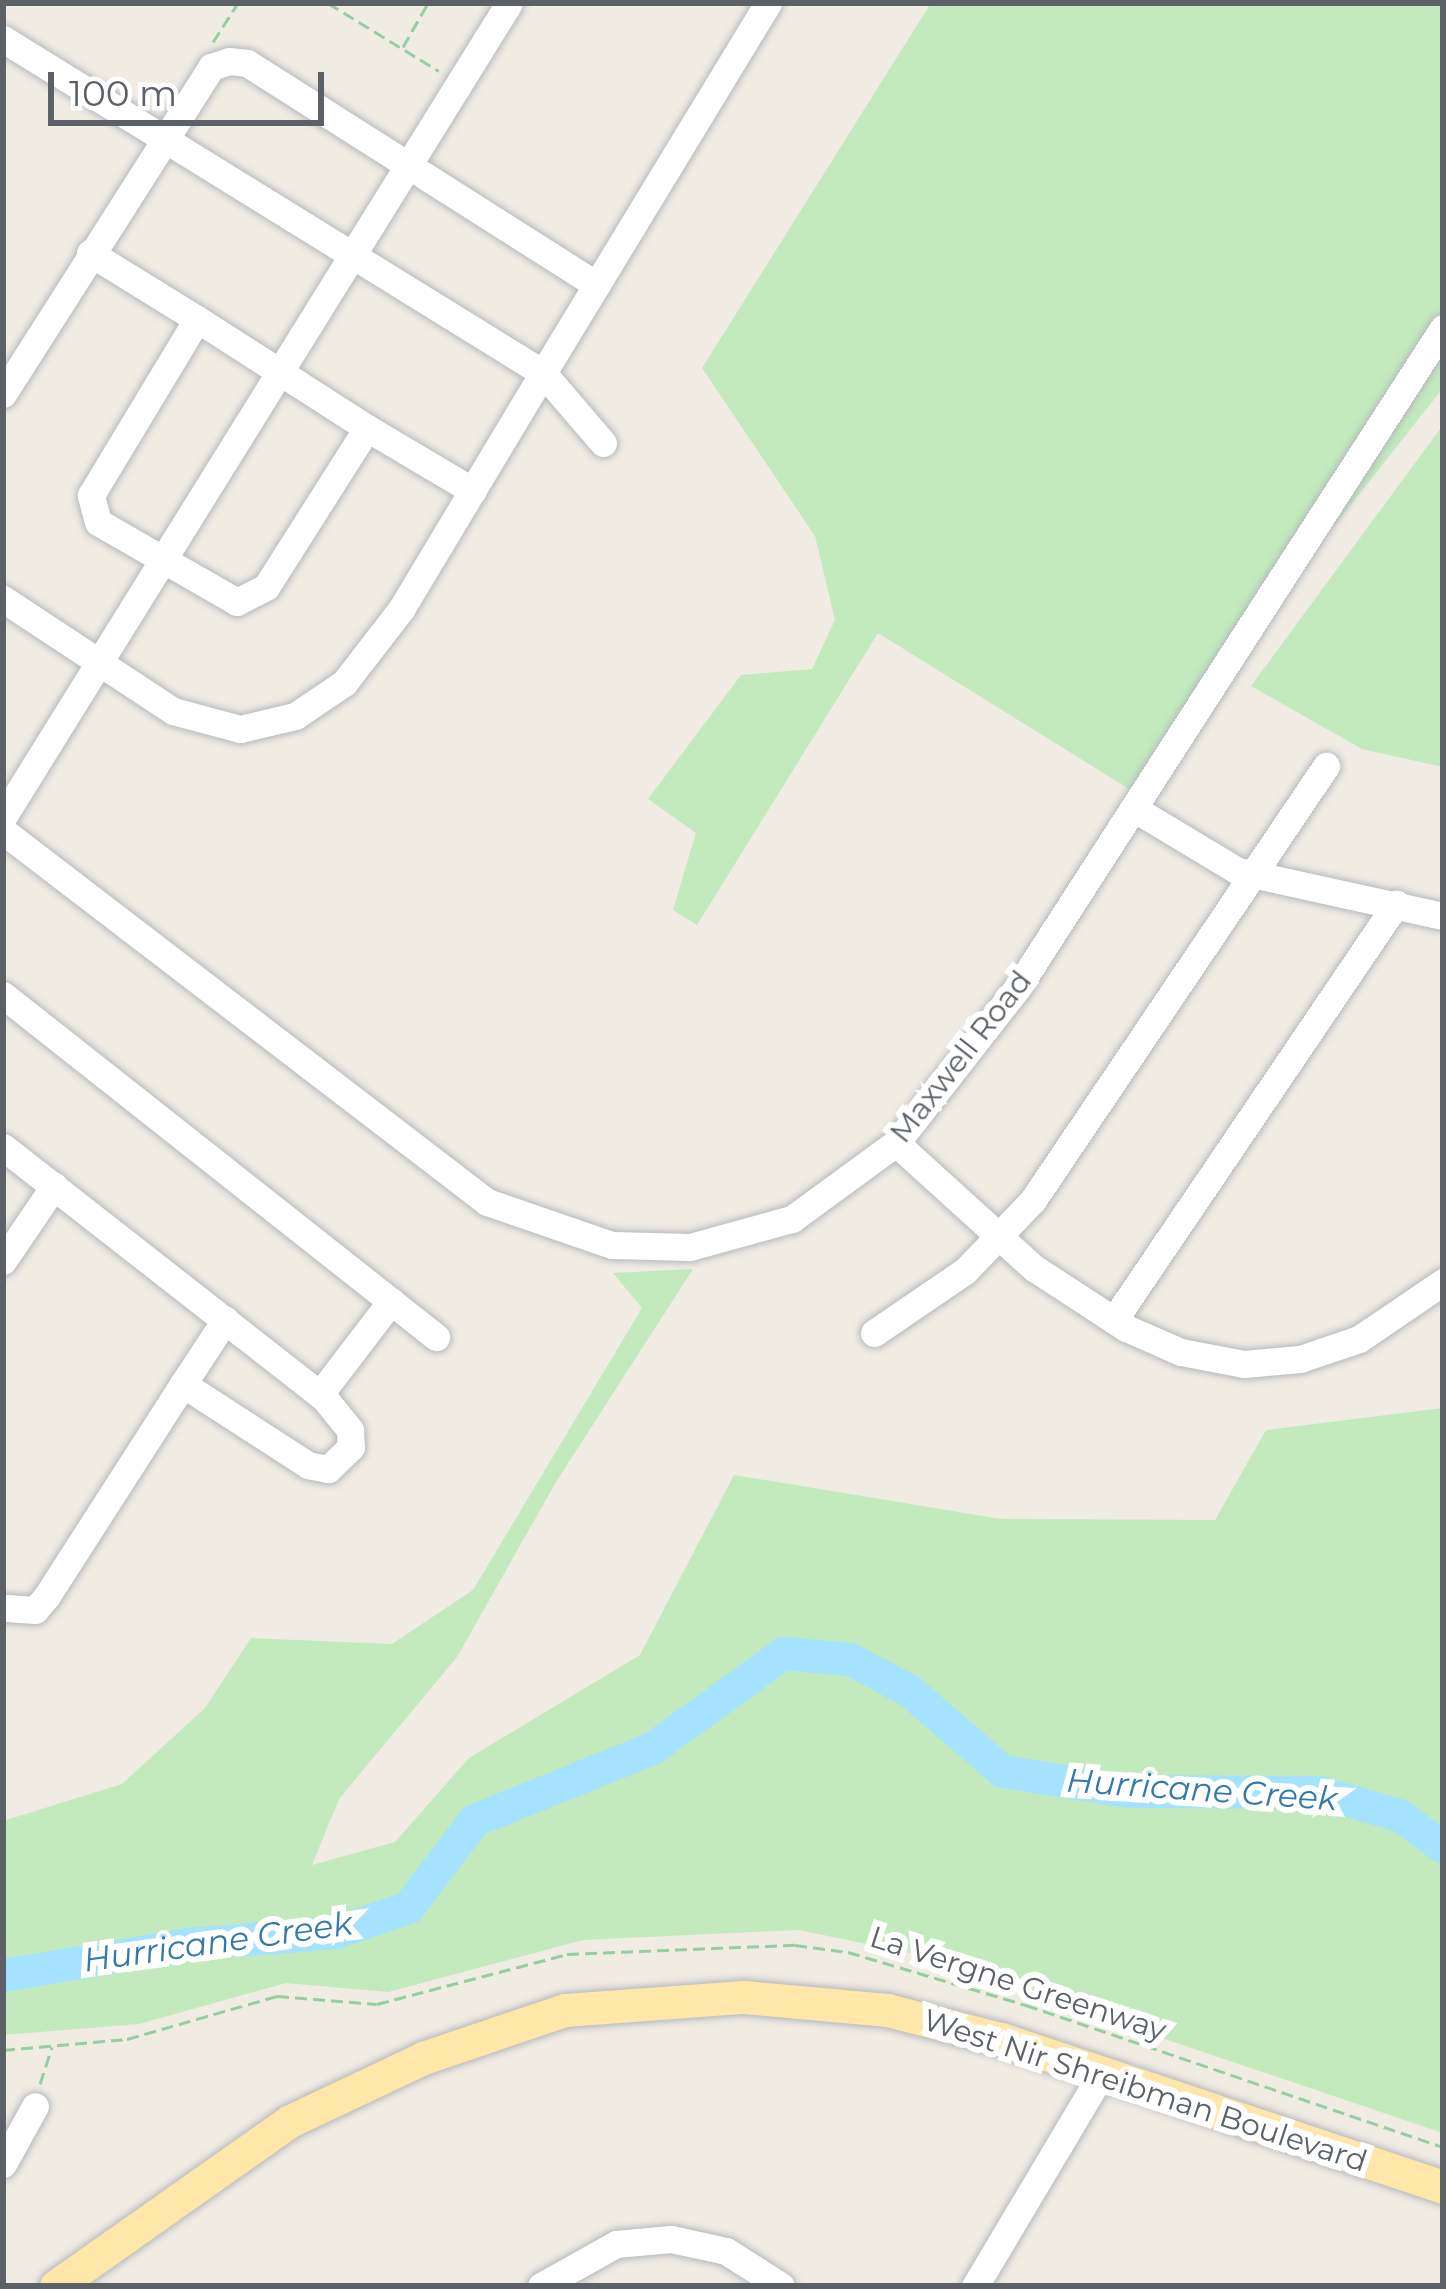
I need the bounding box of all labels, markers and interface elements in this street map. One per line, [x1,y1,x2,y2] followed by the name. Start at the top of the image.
[54,48,330,122] scale bar
[69,71,177,115] text: 100 m
[883,964,1039,1150] street label: Maxwell Road
[1065,1761,1339,1819] water label: Hurricane Creek
[81,1904,355,1980] water label: Hurricane Creek
[865,1919,1171,2049] street label: La Vergne Greenway
[919,2002,1371,2180] street label: West Nir Shreibman Boulevard

